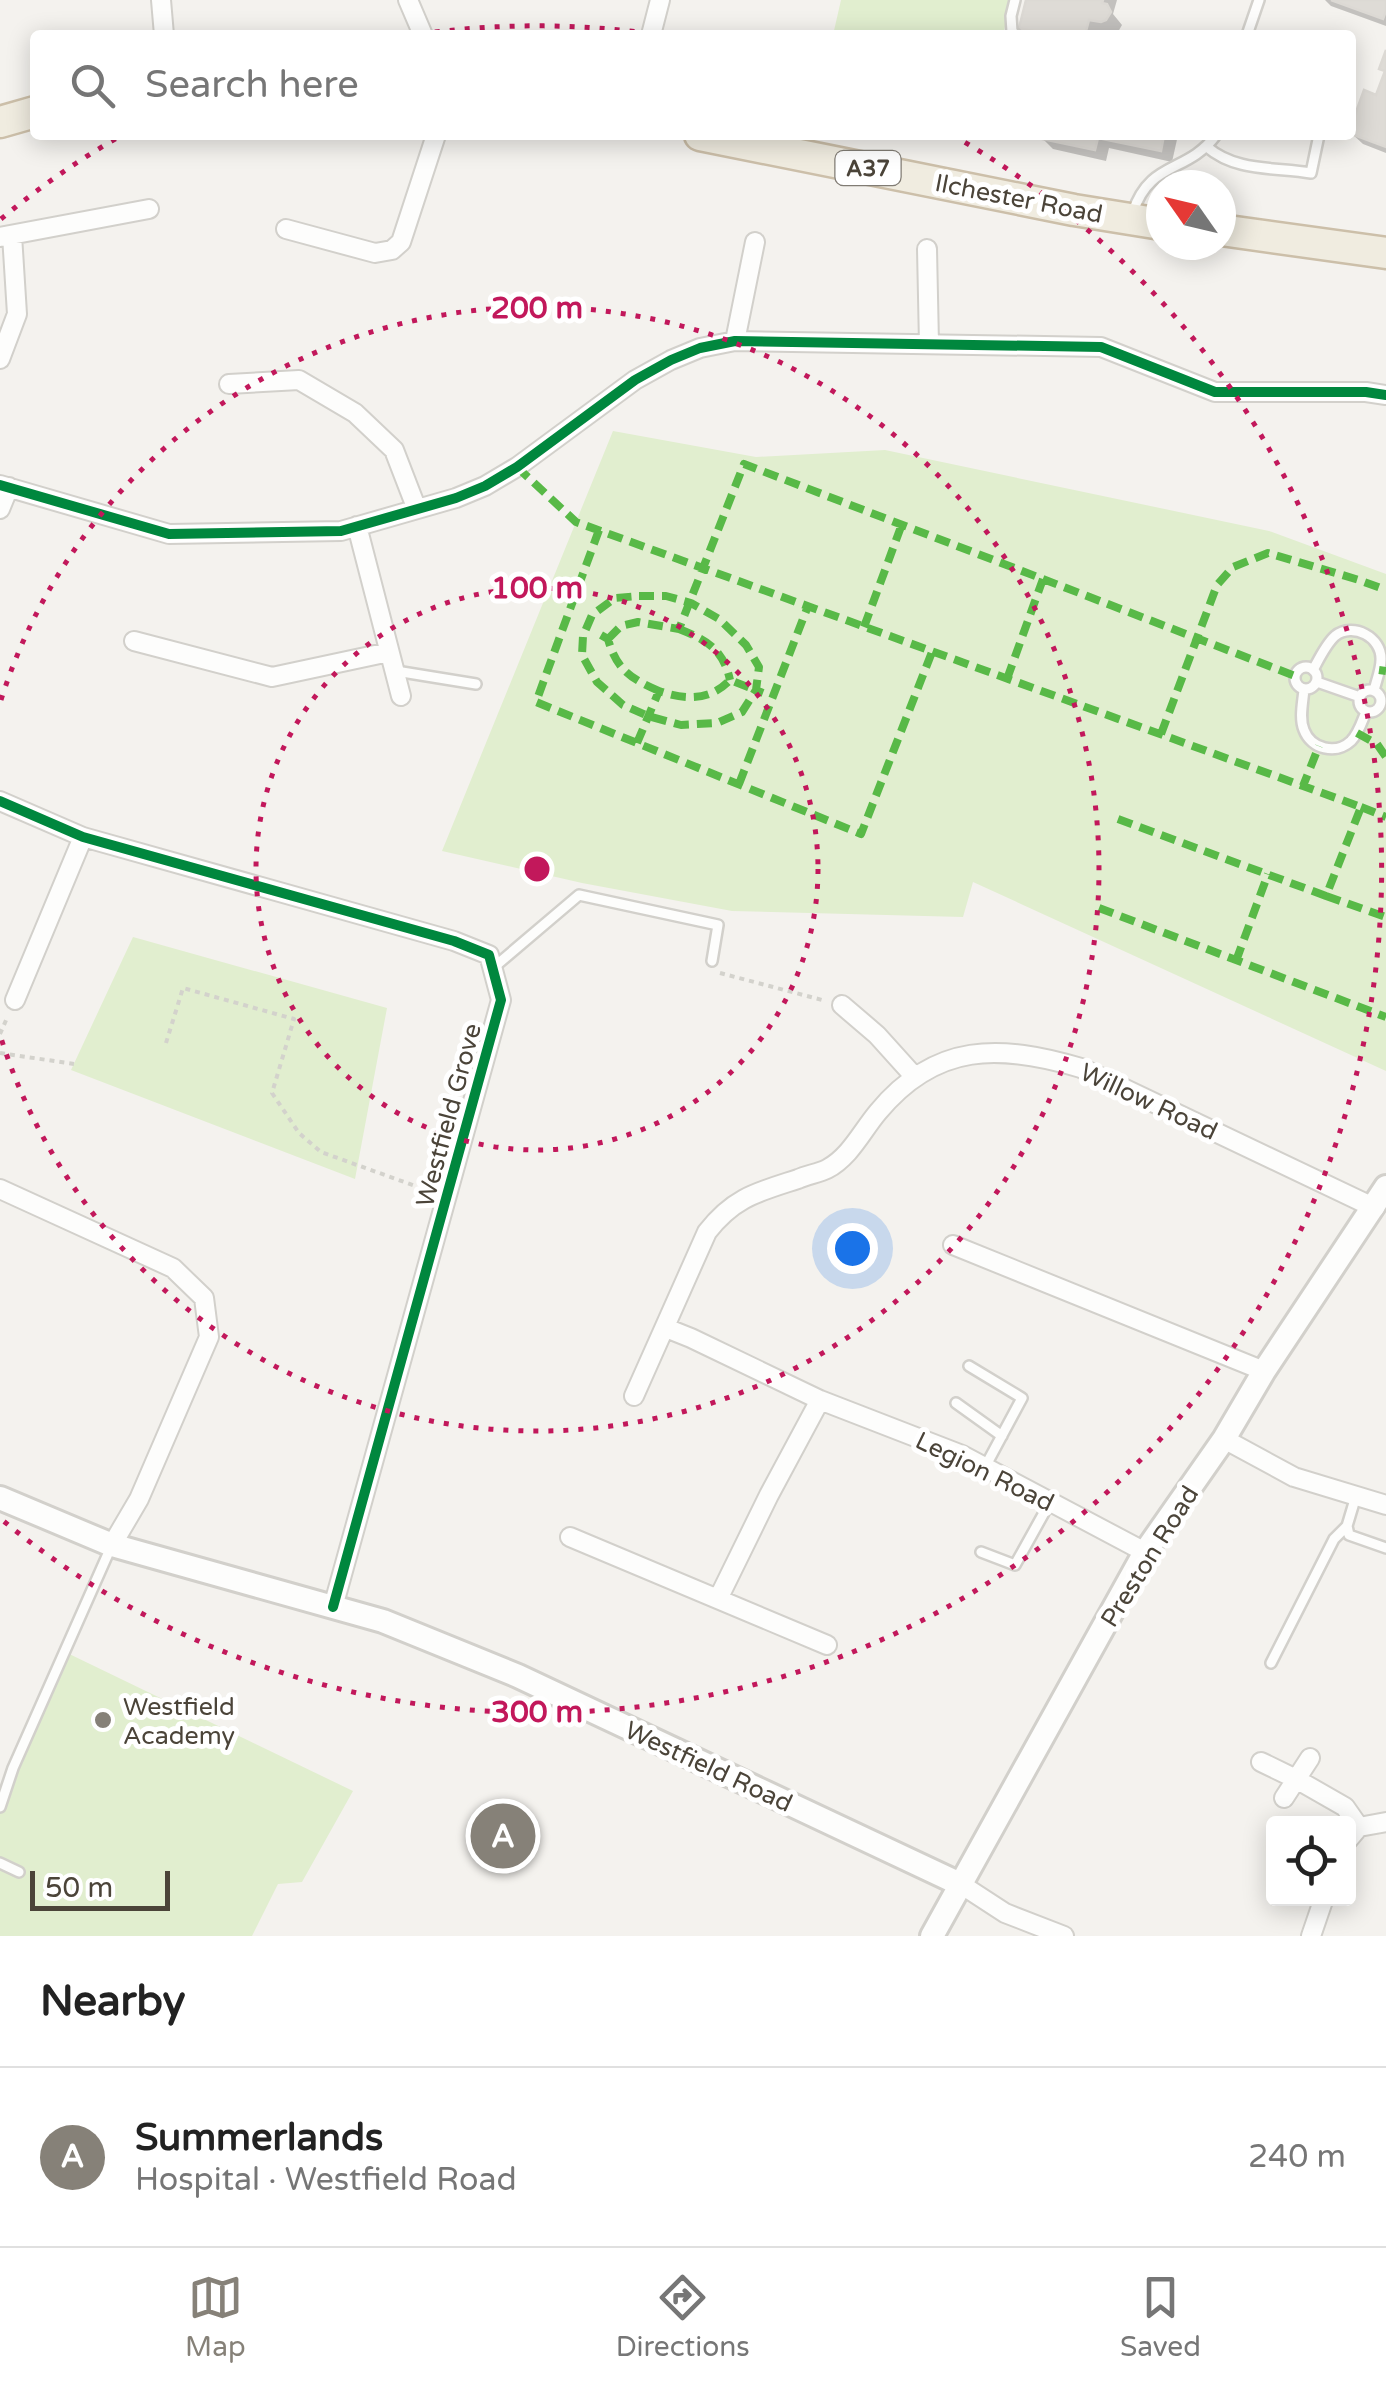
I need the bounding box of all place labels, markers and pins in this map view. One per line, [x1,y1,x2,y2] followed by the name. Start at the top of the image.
[519,851,555,887] centre of rings
[123,1692,235,1751] place label: Westfield Academy
[92,1709,114,1731] marker: Westfield Academy
[470,1798,536,1874] pin: A

